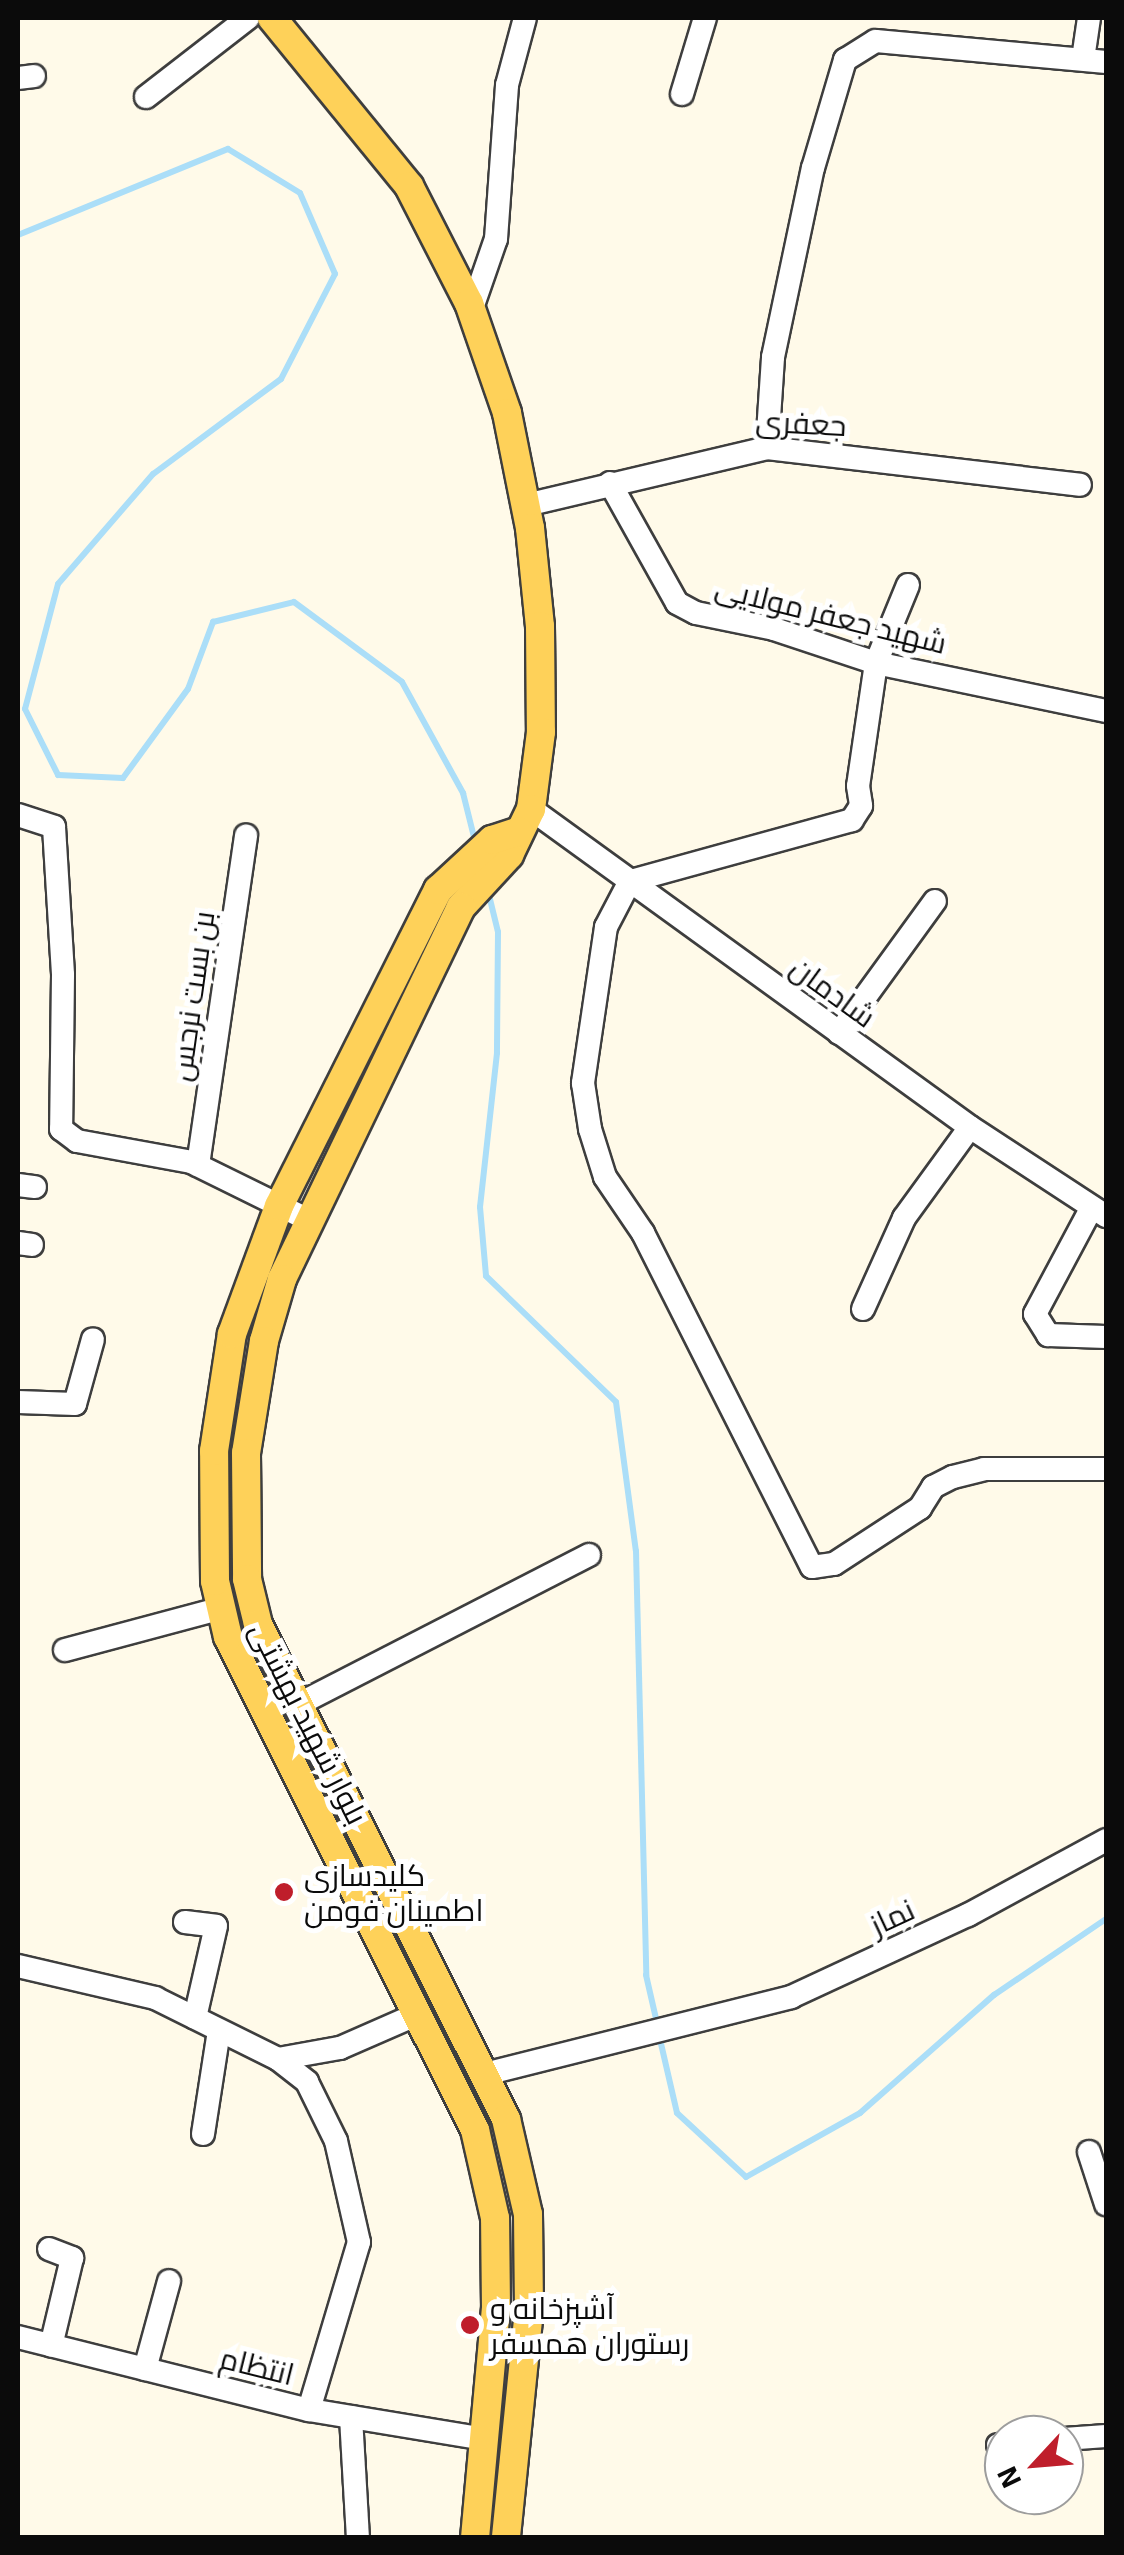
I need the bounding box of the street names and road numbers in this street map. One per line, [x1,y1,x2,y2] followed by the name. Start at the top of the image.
[755,403,847,443] street label: جعفری
[712,569,950,661] street label: شهید جعفر مولایی
[162,909,222,1083] street label: بن بست نرجس
[783,949,883,1035] street label: شادمان
[243,1616,375,1830] street label: بلوار شهید بهشتی
[864,1891,920,1943] street label: نماز
[216,2339,298,2393] street label: انتظام

